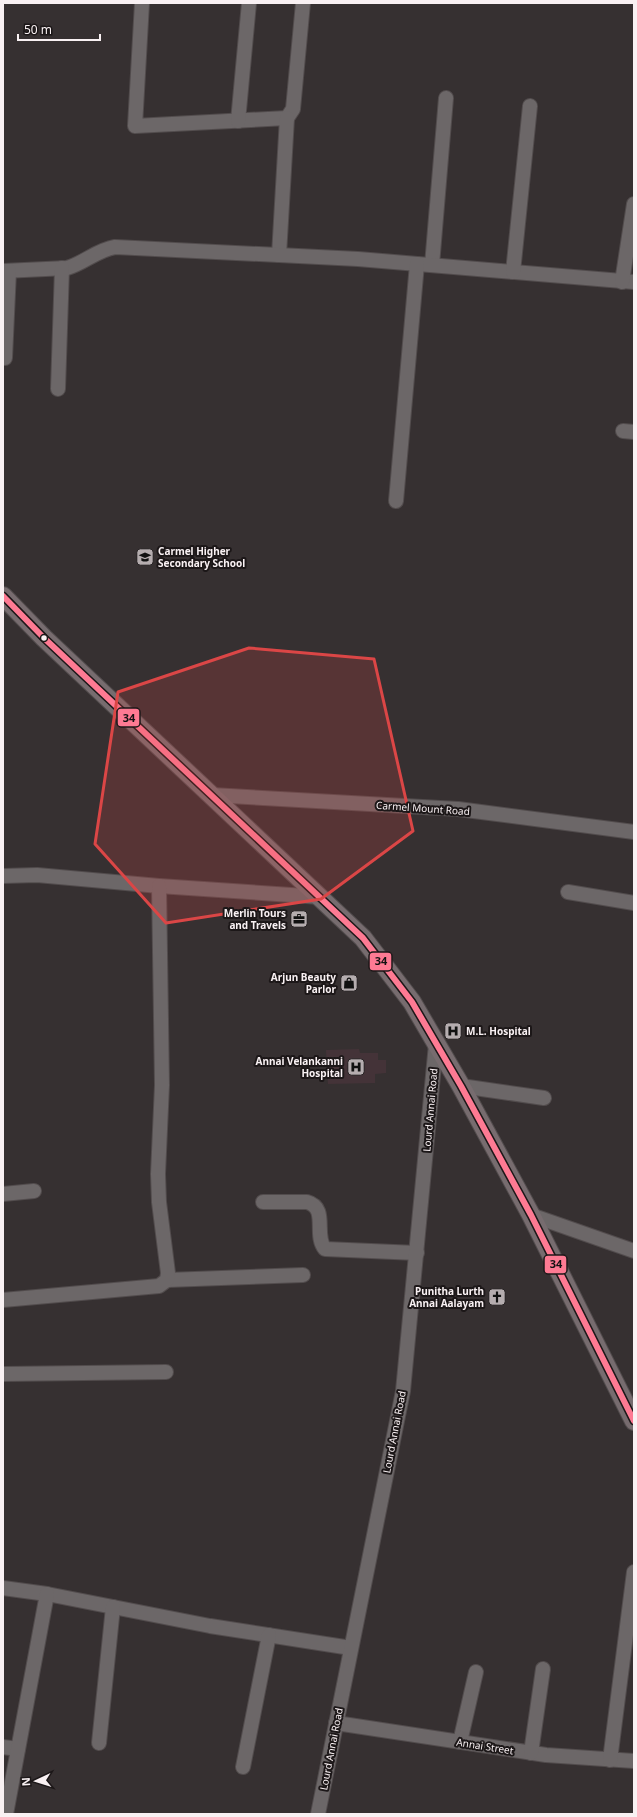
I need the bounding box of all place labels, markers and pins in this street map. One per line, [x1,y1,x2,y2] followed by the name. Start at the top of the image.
[158,544,245,570] place label: Carmel Higher Secondary School
[135,547,155,567] school or university icon: Carmel Higher Secondary School
[39,633,49,643] unlabelled marker
[224,906,286,932] place label: Merlin Tours and Travels
[289,909,309,929] office icon: Merlin Tours and Travels
[271,970,337,996] place label: Arjun Beauty Parlor
[339,973,359,993] shop icon: Arjun Beauty Parlor
[443,1021,463,1041] hospital icon: M.L. Hospital
[466,1024,531,1038] place label: M.L. Hospital
[256,1054,343,1080] place label: Annai Velankanni Hospital
[346,1057,366,1077] hospital icon: Annai Velankanni Hospital
[409,1284,484,1310] place label: Punitha Lurth Annai Aalayam
[487,1287,507,1307] church icon: Punitha Lurth Annai Aalayam

